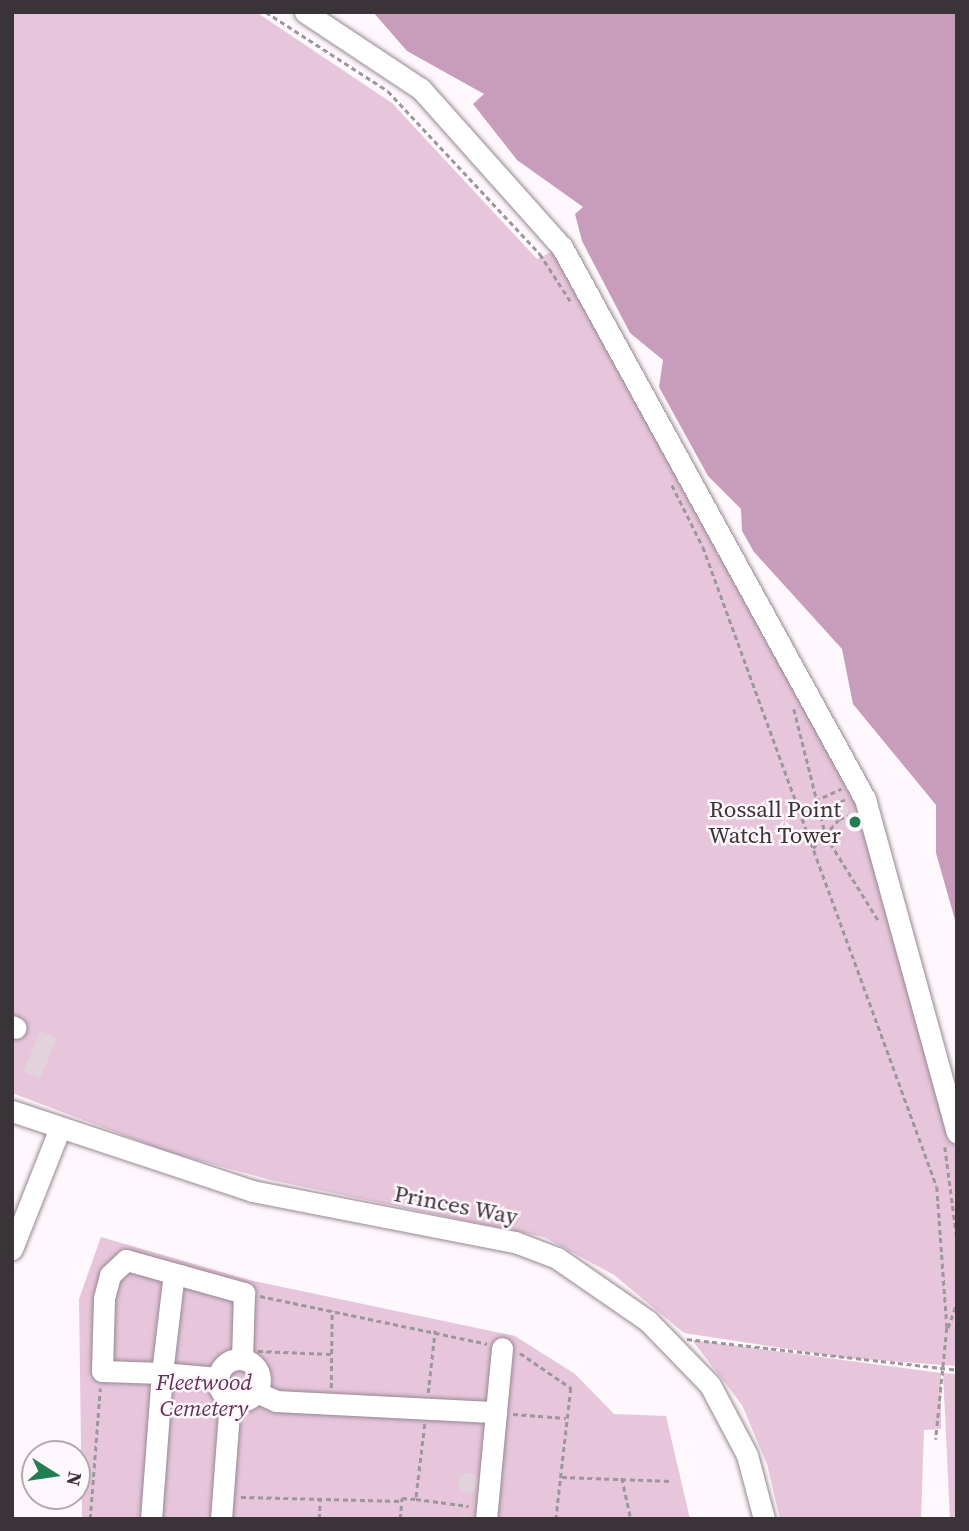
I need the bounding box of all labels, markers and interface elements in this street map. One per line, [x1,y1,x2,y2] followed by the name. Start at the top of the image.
[708,795,841,849] place label: Rossall Point Watch Tower
[847,814,863,830] marker: Rossall Point Watch Tower
[392,1179,520,1231] street label: Princes Way
[156,1368,252,1422] park label: Fleetwood Cemetery
[21,1440,91,1510] north arrow
[60,1469,89,1488] text: N

